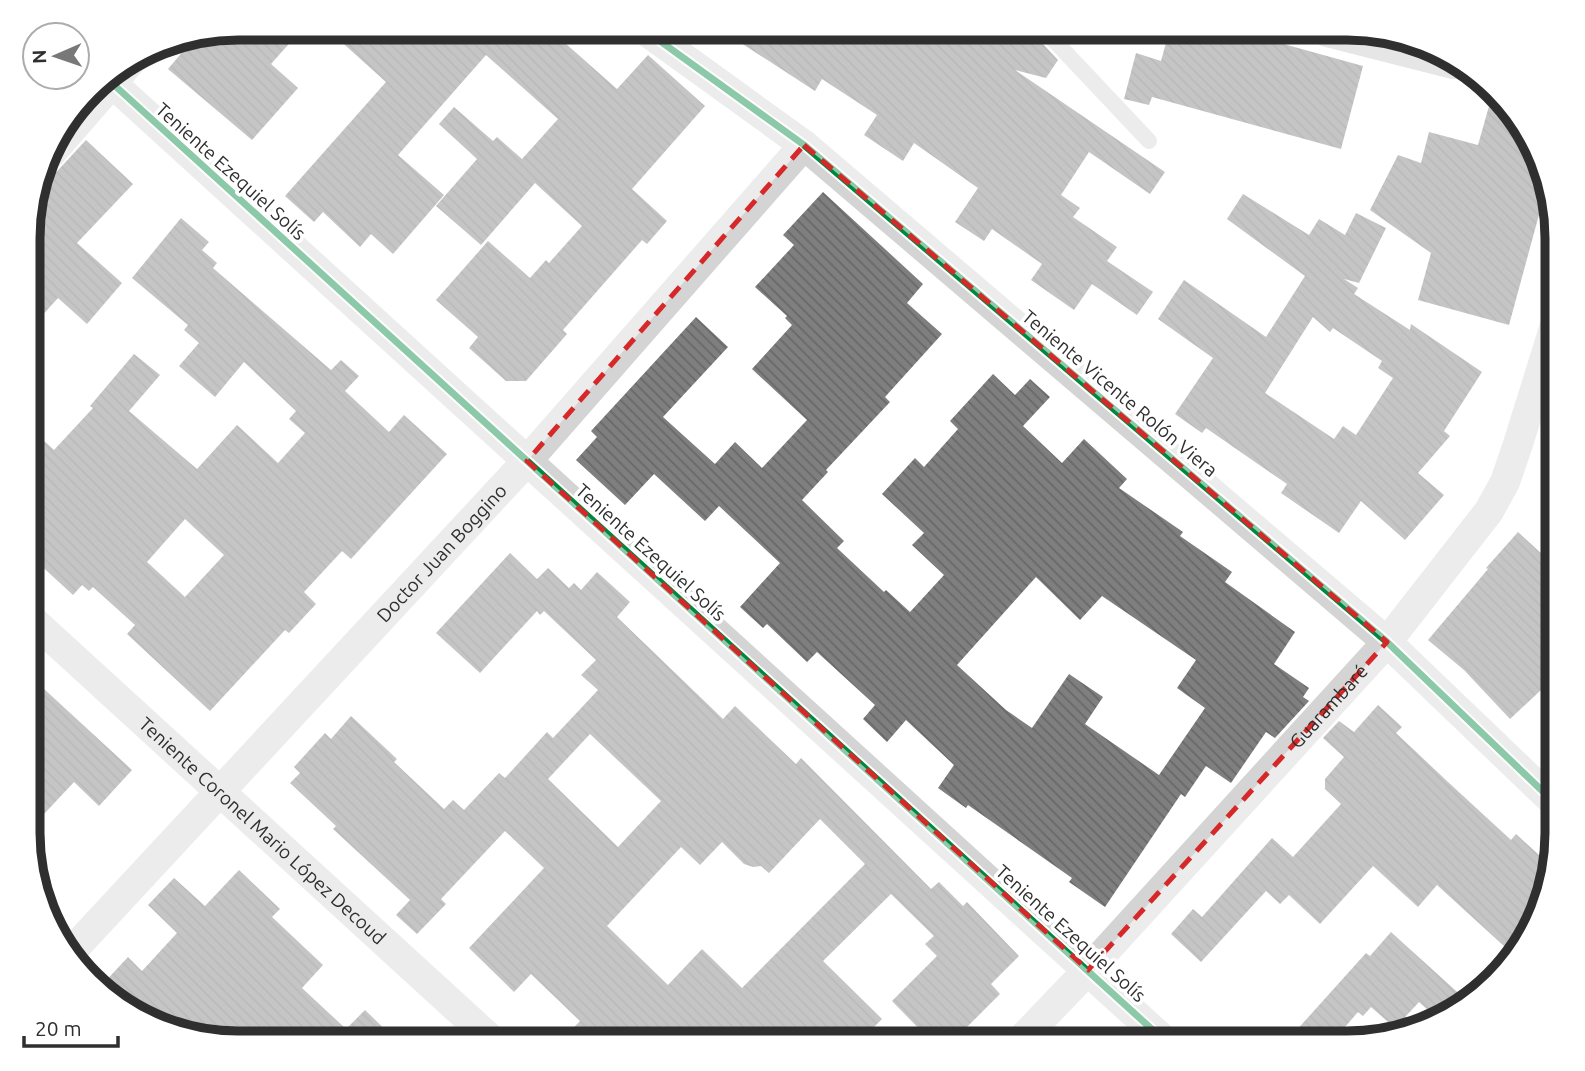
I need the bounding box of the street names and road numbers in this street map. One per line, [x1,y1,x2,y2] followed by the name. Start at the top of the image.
[151,98,311,244] street label: Teniente Ezequiel Solís
[1018,305,1222,481] street label: Teniente Vicente Rolón Viera
[372,479,511,627] street label: Doctor Juan Boggino
[571,479,731,625] street label: Teniente Ezequiel Solís
[1285,660,1372,753] street label: Guarambaré
[135,712,390,949] street label: Teniente Coronel Mario López Decoud
[991,860,1151,1006] street label: Teniente Ezequiel Solís

